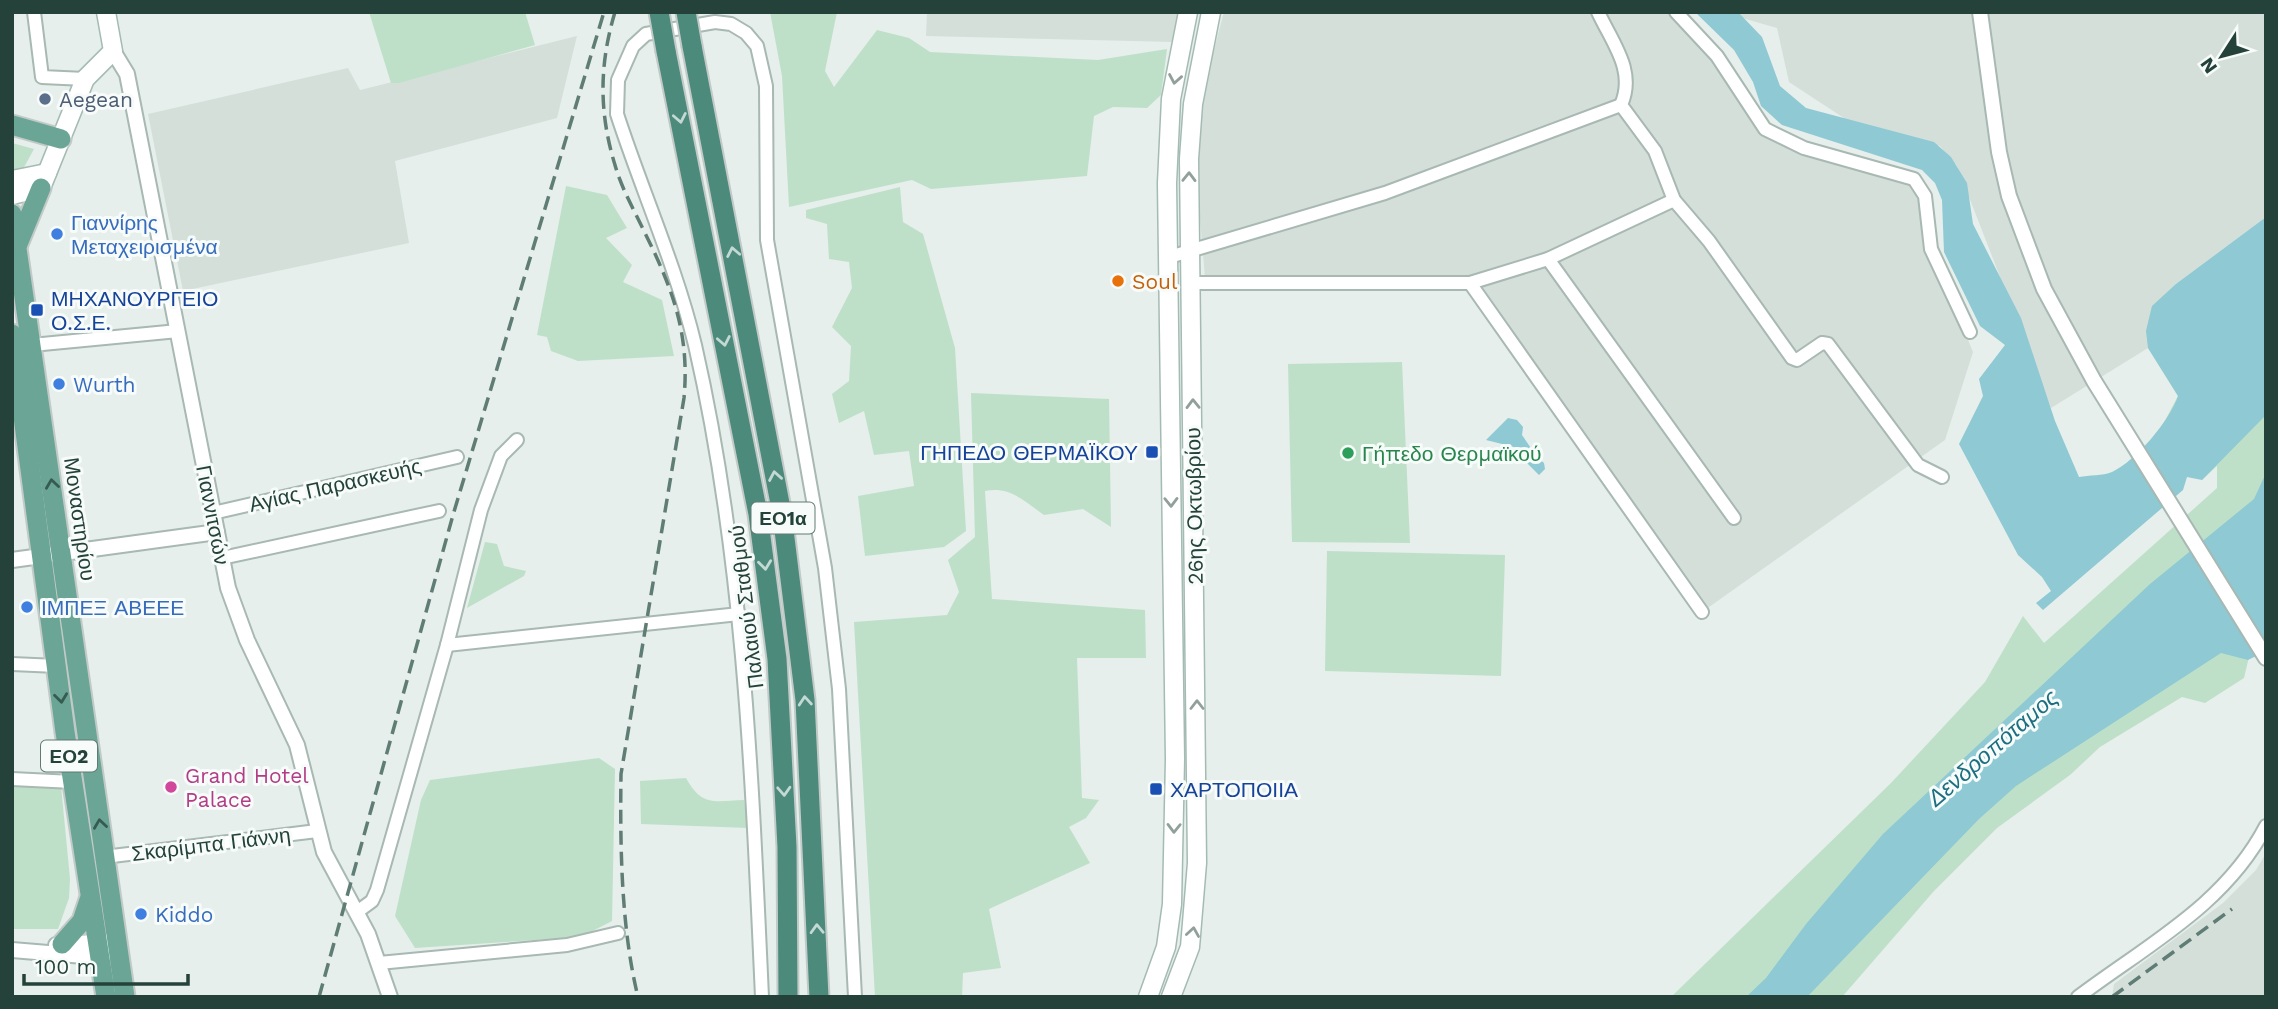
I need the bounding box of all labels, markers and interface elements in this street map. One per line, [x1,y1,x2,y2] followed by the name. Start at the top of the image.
[2187,21,2257,91] north arrow
[2195,53,2222,78] text: N
[1168,73,1183,85] one-way arrow
[59,87,133,112] place label: Aegean
[37,91,53,107] marker: Aegean
[671,112,686,124] one-way arrow
[1181,171,1197,181] one-way arrow
[71,210,218,259] place label: Γιαννίρης Μεταχειρισμένα
[49,226,65,242] marker: Γιαννίρης Μεταχειρισμένα
[726,246,741,258] one-way arrow
[1132,269,1178,294] place label: Soul
[1110,273,1126,289] marker: Soul
[51,286,218,335] place label: ΜΗΧΑΝΟΥΡΓΕΙΟ Ο.Σ.Ε.
[29,302,45,318] marker: ΜΗΧΑΝΟΥΡΓΕΙΟ Ο.Σ.Ε.
[715,335,730,347] one-way arrow
[73,372,135,397] place label: Wurth
[51,376,67,392] marker: Wurth
[1185,398,1200,409] one-way arrow
[1180,427,1208,585] street label: 26ης Οκτωβρίου
[920,440,1138,465] place label: ΓΗΠΕΔΟ ΘΕΡΜΑΪΚΟΥ
[1362,441,1542,466] place label: Γήπεδο Θερμαϊκού
[1144,444,1160,460] marker: ΓΗΠΕΔΟ ΘΕΡΜΑΪΚΟΥ
[1340,445,1356,461] marker: Γήπεδο Θερμαϊκού
[247,453,423,517] street label: Αγίας Παρασκευής
[59,456,101,582] street label: Μοναστηρίου
[191,463,235,567] street label: Γιαννιτσών
[768,470,783,482] one-way arrow
[45,478,60,490] one-way arrow
[1163,497,1178,508] one-way arrow
[752,503,814,534] road number: ΕΟ1α
[724,524,768,690] street label: Παλαιού Σταθμού
[757,559,772,570] one-way arrow
[41,595,184,620] place label: ΙΜΠΕΞ ΑΒΕΕΕ
[19,599,35,615] marker: ΙΜΠΕΞ ΑΒΕΕΕ
[1922,683,2064,813] water label: Δενδροπόταμος
[54,692,69,704] one-way arrow
[798,696,813,707] one-way arrow
[1189,699,1205,710] one-way arrow
[41,740,97,772] road number: ΕΟ2
[185,763,309,812] place label: Grand Hotel Palace
[1170,777,1298,802] place label: ΧΑΡΤΟΠΟΙΙΑ
[163,779,179,795] marker: Grand Hotel Palace
[1148,781,1164,797] marker: ΧΑΡΤΟΠΟΙΙΑ
[776,786,791,797] one-way arrow
[92,818,107,830] one-way arrow
[130,822,292,866] street label: Σκαρίμπα Γιάννη
[1166,822,1181,833] one-way arrow
[155,902,213,927] place label: Kiddo
[133,906,149,922] marker: Kiddo
[809,923,824,934] one-way arrow
[1185,926,1200,938] one-way arrow
[24,942,189,986] scale bar
[35,954,97,979] text: 100 m

